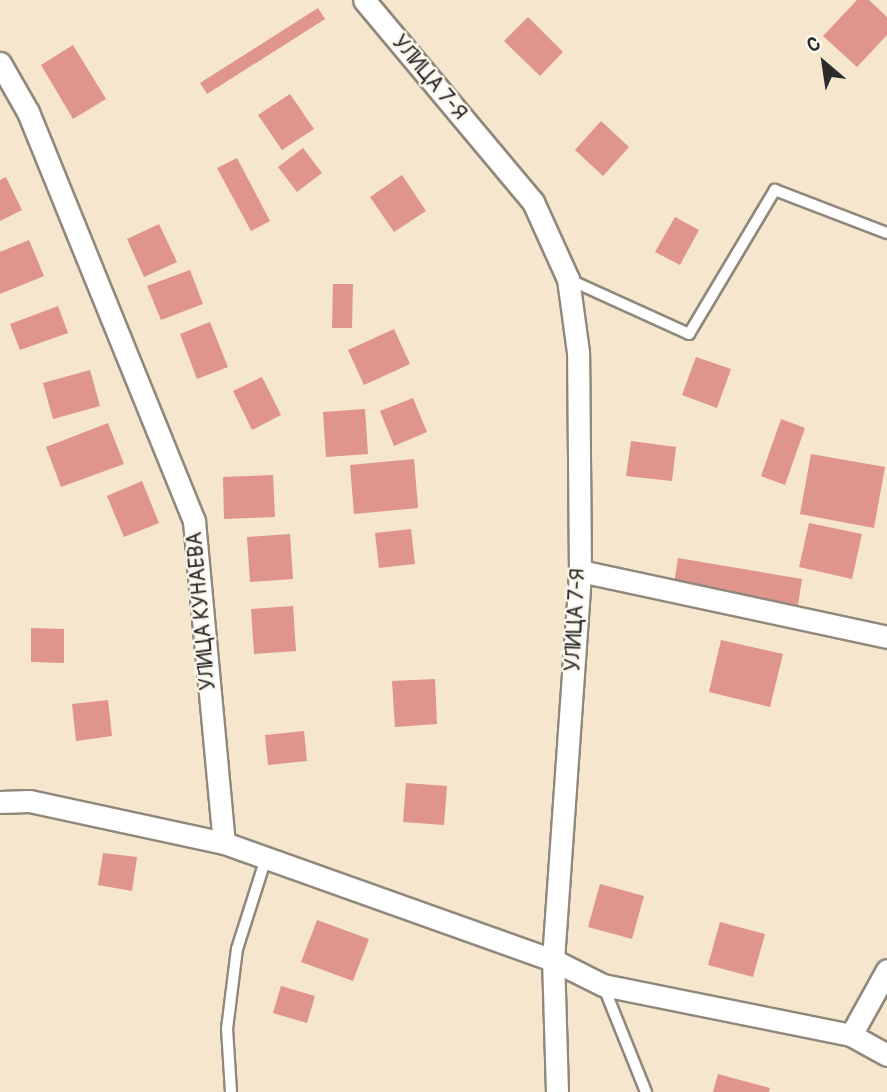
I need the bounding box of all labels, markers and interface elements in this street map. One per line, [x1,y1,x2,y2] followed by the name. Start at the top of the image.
[789,28,859,98] north arrow
[386,30,472,126] street label: УЛИЦА 7-Я
[803,31,825,58] text: С
[183,531,221,691] street label: УЛИЦА КУНАЕВА
[561,568,591,672] street label: УЛИЦА 7-Я

